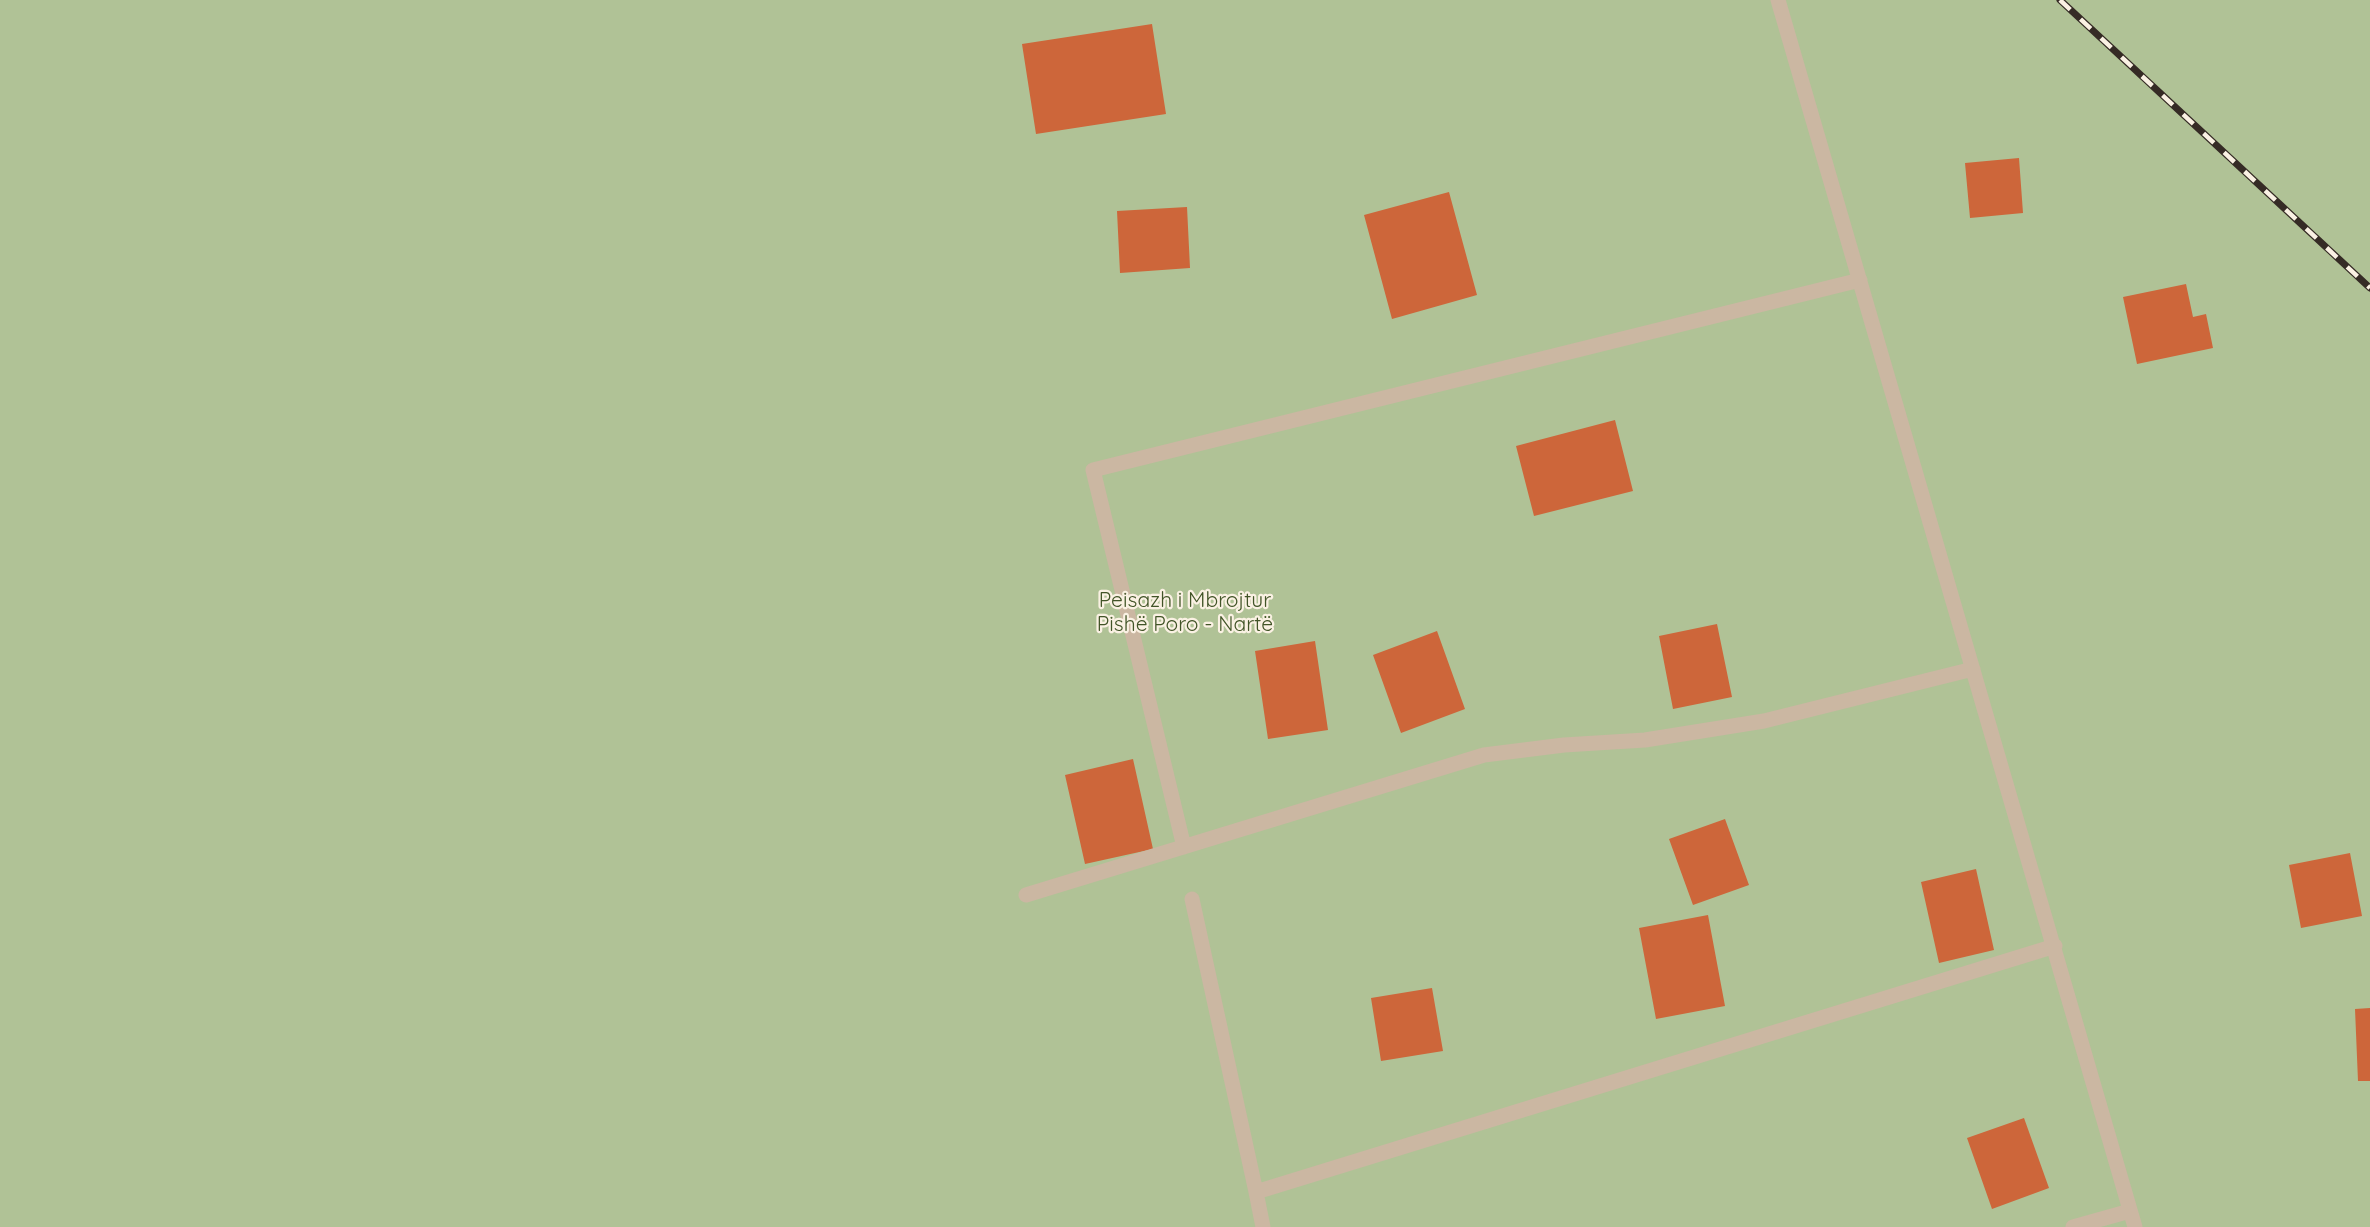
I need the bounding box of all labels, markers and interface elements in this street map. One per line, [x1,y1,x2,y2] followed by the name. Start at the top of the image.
[1097,588,1273,638] park label: Peisazh i Mbrojtur Pishë Poro - Nartë

